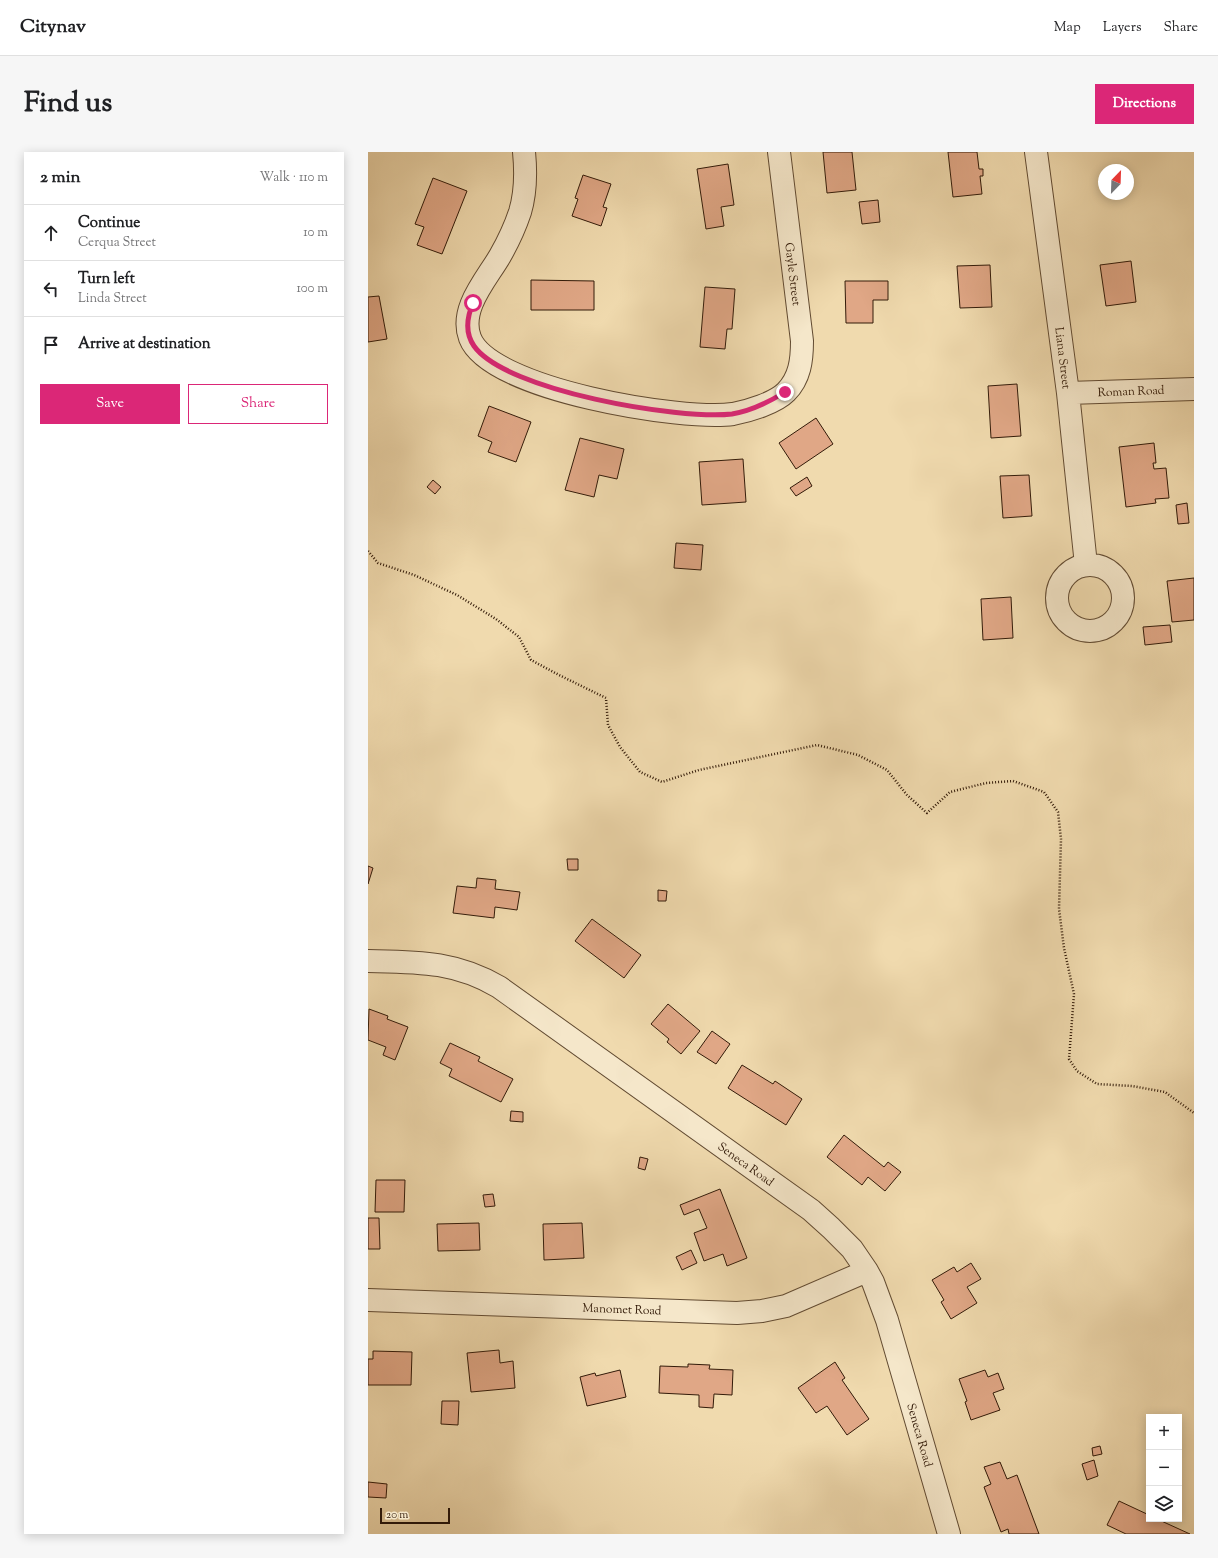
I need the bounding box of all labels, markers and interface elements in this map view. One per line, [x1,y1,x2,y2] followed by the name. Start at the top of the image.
[20,14,86,41] text: Citynav
[1054,18,1081,38] text: Map
[1103,18,1141,38] text: Layers
[1163,18,1198,38] text: Share
[24,84,112,124] text: Find us
[1095,84,1194,124] button: Directions
[1098,164,1134,200] north arrow
[40,166,81,190] text: 2 min
[260,169,328,187] text: Walk · 110 m
[78,213,140,234] text: Continue
[40,222,62,244] icon: ahead
[303,224,328,242] text: 10 m
[78,234,156,252] text: Cerqua Street
[779,242,805,307] street label: Gayle Street
[78,269,135,290] text: Turn left
[40,278,62,300] icon: left
[296,280,328,298] text: 100 m
[78,290,147,308] text: Linda Street
[464,294,482,312] route start
[1049,326,1075,390] street label: Liana Street
[40,334,62,356] icon: arrive
[78,334,211,355] text: Arrive at destination
[1097,382,1165,402] street label: Roman Road
[776,383,794,401] route end
[40,384,180,424] button: Save
[188,384,328,424] button: Share
[714,1138,777,1192] street label: Seneca Road
[582,1300,662,1320] street label: Manomet Road
[901,1401,937,1470] street label: Seneca Road
[1146,1414,1182,1522] map controls
[1146,1414,1182,1450] button: +
[1146,1450,1182,1486] button: −
[1146,1486,1182,1522] button: layers
[380,1506,450,1525] scale bar
[386,1507,408,1523] text: 20 m

